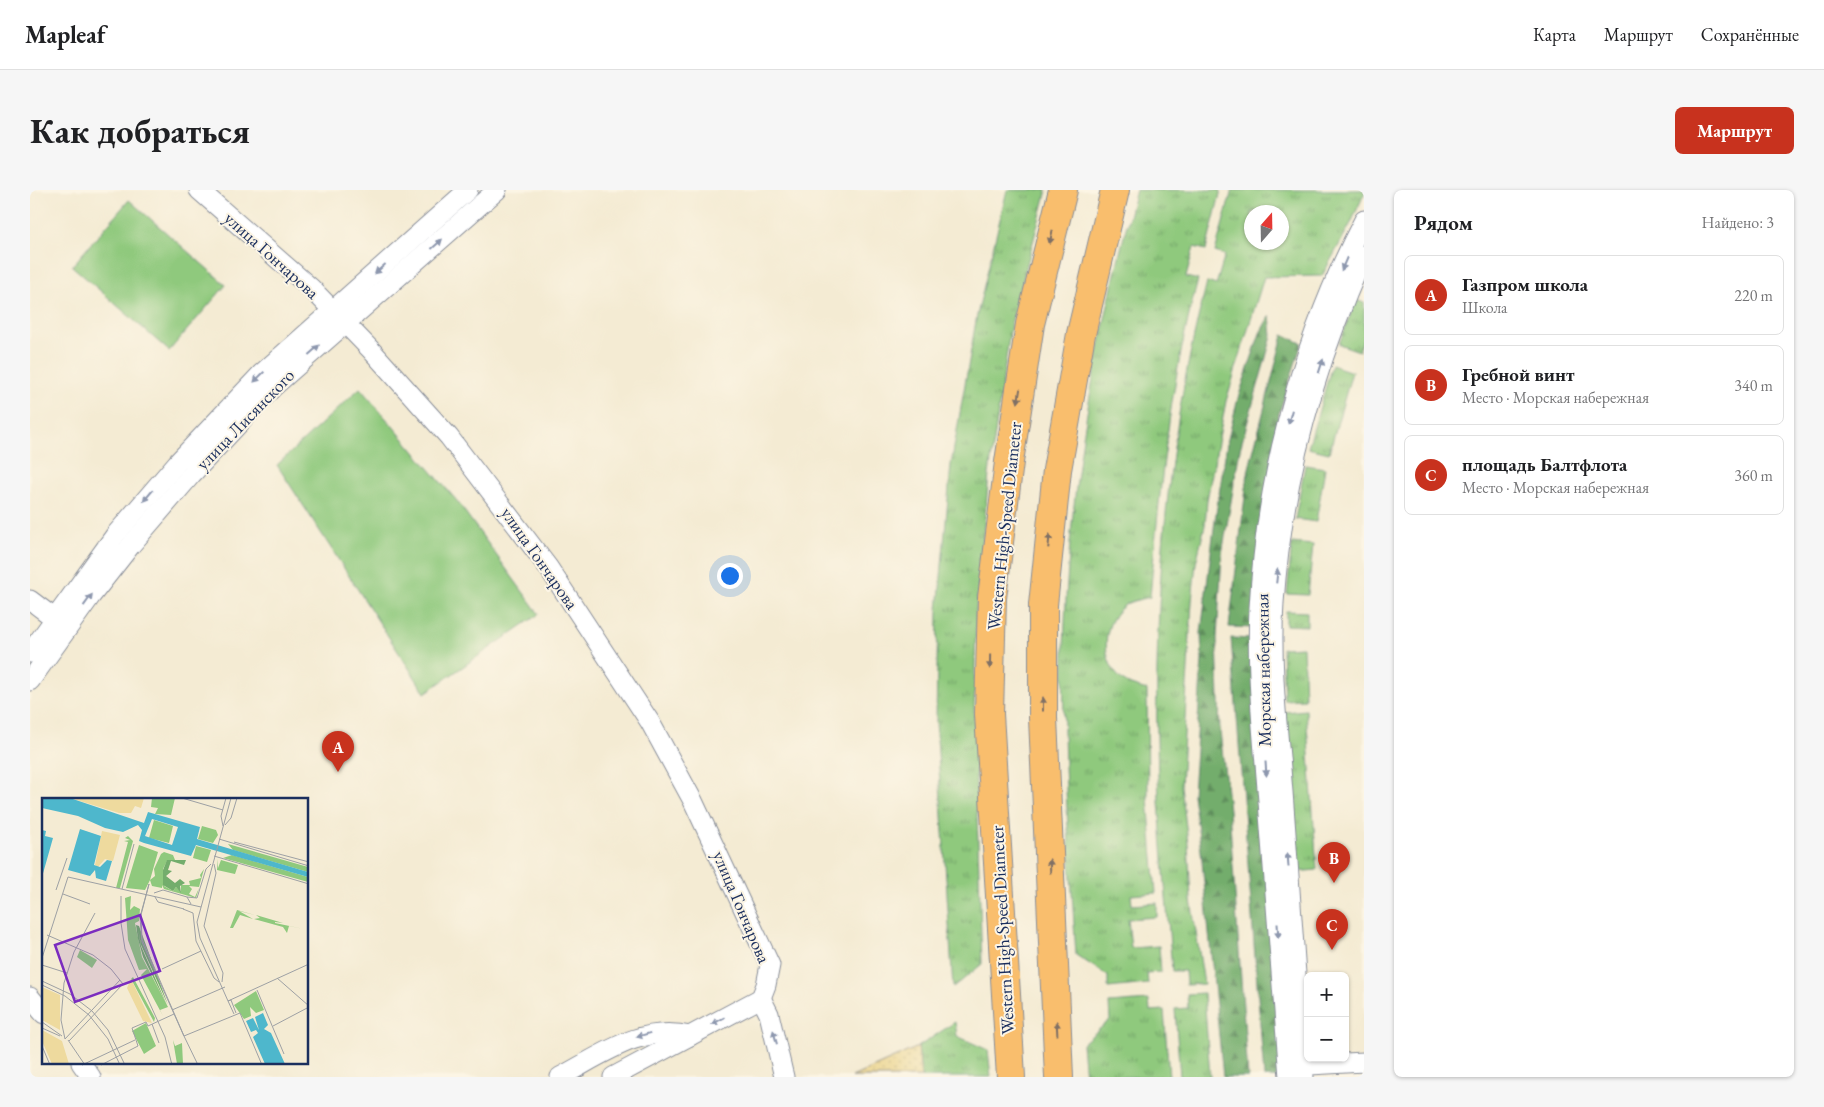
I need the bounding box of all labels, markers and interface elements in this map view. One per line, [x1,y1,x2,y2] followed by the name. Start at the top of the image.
[25,19,106,50] text: Mapleaf
[1533,23,1576,46] text: Карта
[1604,23,1673,46] text: Маршрут
[1701,23,1799,46] text: Сохранённые
[1675,107,1794,154] button: Маршрут
[30,108,250,153] text: Как добраться
[1244,205,1289,250] north arrow
[220,206,325,304] street label: улица Гончарова
[1414,209,1473,236] text: Рядом
[1702,212,1774,233] text: Найдено: 3
[1047,229,1055,245] one-way arrow
[430,238,443,249] one-way arrow
[1339,257,1347,271] one-way arrow
[374,263,386,275] one-way arrow
[1462,272,1588,297] text: Газпром школа
[1425,285,1437,306] text: A
[1734,285,1773,306] text: 220 m
[1462,297,1507,318] text: Школа
[308,344,320,356] one-way arrow
[1317,358,1325,373] one-way arrow
[1462,362,1574,387] text: Гребной винт
[191,363,299,474] street label: улица Лисянского
[253,371,265,383] one-way arrow
[1426,375,1436,396] text: B
[1734,375,1773,396] text: 340 m
[1462,387,1649,408] text: Место · Морская набережная
[1015,389,1023,405] one-way arrow
[1285,409,1293,424] one-way arrow
[982,421,1026,631] street label: Western High-Speed Diameter
[1462,452,1627,477] text: площадь Балтфлота
[1425,465,1437,486] text: C
[1734,465,1773,486] text: 360 m
[1462,477,1649,498] text: Место · Морская набережная
[143,490,154,503] one-way arrow
[496,502,584,614] street label: улица Гончарова
[1045,533,1053,549] one-way arrow
[717,563,743,589] your location
[1273,567,1281,583] one-way arrow
[83,593,93,607] one-way arrow
[1250,593,1276,747] street label: Морская набережная
[986,654,994,670] one-way arrow
[1039,695,1047,711] one-way arrow
[322,731,354,772] pin: A
[1262,761,1270,777] one-way arrow
[42,798,309,1064] inset map
[985,825,1019,1035] street label: Western High-Speed Diameter
[1318,842,1350,883] pin: B
[708,847,776,967] street label: улица Гончарова
[1283,852,1291,868] one-way arrow
[1045,858,1053,874] one-way arrow
[1316,909,1348,950] pin: C
[1274,923,1282,939] one-way arrow
[1304,972,1349,1062] map controls
[1304,972,1349,1017] button: +
[711,1017,725,1025] one-way arrow
[1304,1017,1349,1062] button: −
[1053,1020,1061,1036] one-way arrow
[770,1029,778,1044] one-way arrow
[635,1032,650,1040] one-way arrow

